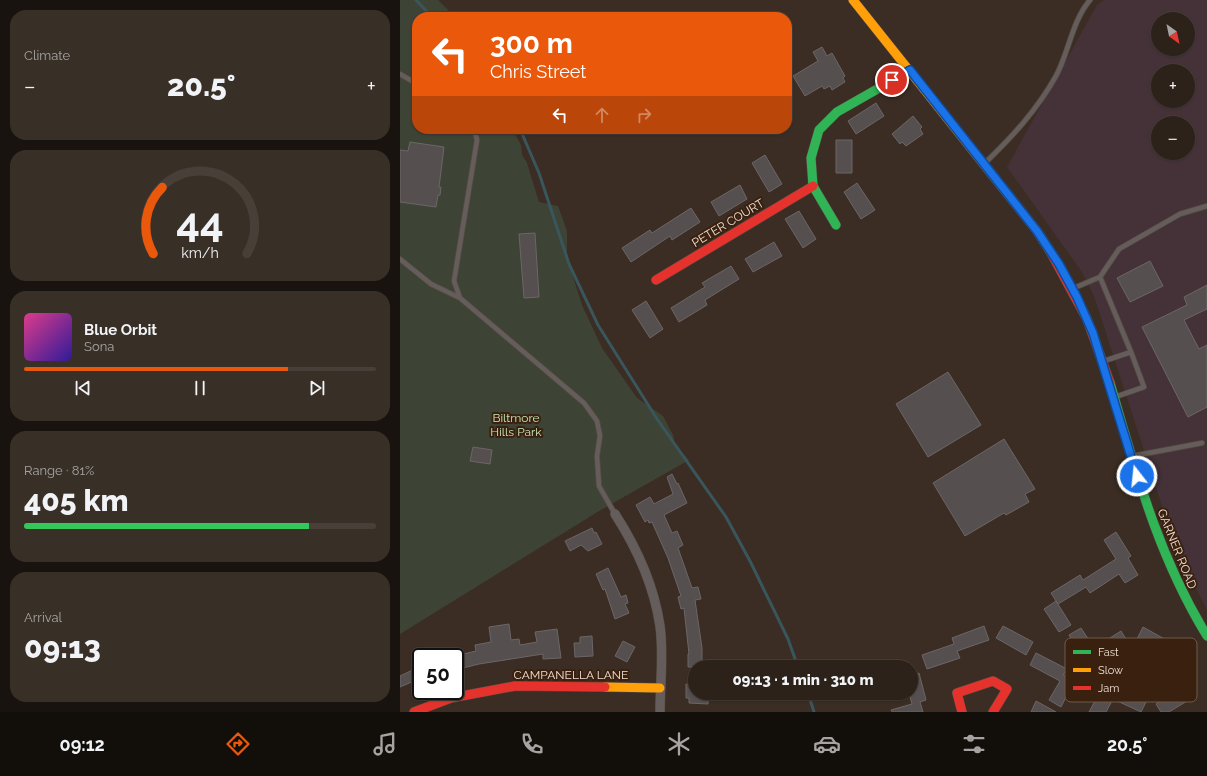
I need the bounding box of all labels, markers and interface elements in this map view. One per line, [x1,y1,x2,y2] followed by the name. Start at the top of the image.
[1151,12,1195,56] north arrow
[1151,12,1195,160] map controls
[490,27,573,60] text: 300 m
[424,28,476,80] icon: left
[24,48,70,63] text: Climate
[490,61,586,82] text: Chris Street
[875,63,909,97] pin
[1151,64,1195,108] button: +
[167,68,236,103] text: 20.5°
[881,69,903,91] icon: arrive
[24,73,36,99] text: −
[367,73,376,99] text: +
[549,104,571,126] icon: left
[591,104,613,126] icon: ahead
[633,104,655,126] icon: right
[1151,116,1195,160] button: −
[689,196,767,250] street label: PETER COURT
[176,197,224,246] text: 44
[181,244,219,260] text: km/h
[84,321,157,339] text: Blue Orbit
[84,339,114,354] text: Sona
[72,377,94,399] icon: previous
[189,377,211,399] icon: pause
[306,377,328,399] icon: next
[490,411,542,439] park label: Biltmore Hills Park
[1116,455,1158,497] position arrow
[24,463,94,478] text: Range · 81%
[24,483,129,518] text: 405 km
[1155,507,1200,592] street label: GARNER ROAD
[24,610,62,625] text: Arrival
[24,630,101,665] text: 09:13
[1065,638,1197,702] legend
[1098,646,1119,659] text: Fast
[412,648,464,700] speed limit sign: 50
[1098,664,1123,677] text: Slow
[514,668,628,682] street label: CAMPANELLA LANE
[732,671,874,689] text: 09:13 · 1 min · 310 m
[1098,682,1119,695] text: Jam
[224,730,252,758] icon: directions
[371,730,399,758] icon: music
[518,730,546,758] icon: phone
[665,730,693,758] icon: climate
[813,730,841,758] icon: car
[960,730,988,758] icon: filters
[60,734,105,755] text: 09:12
[1107,734,1147,755] text: 20.5°

